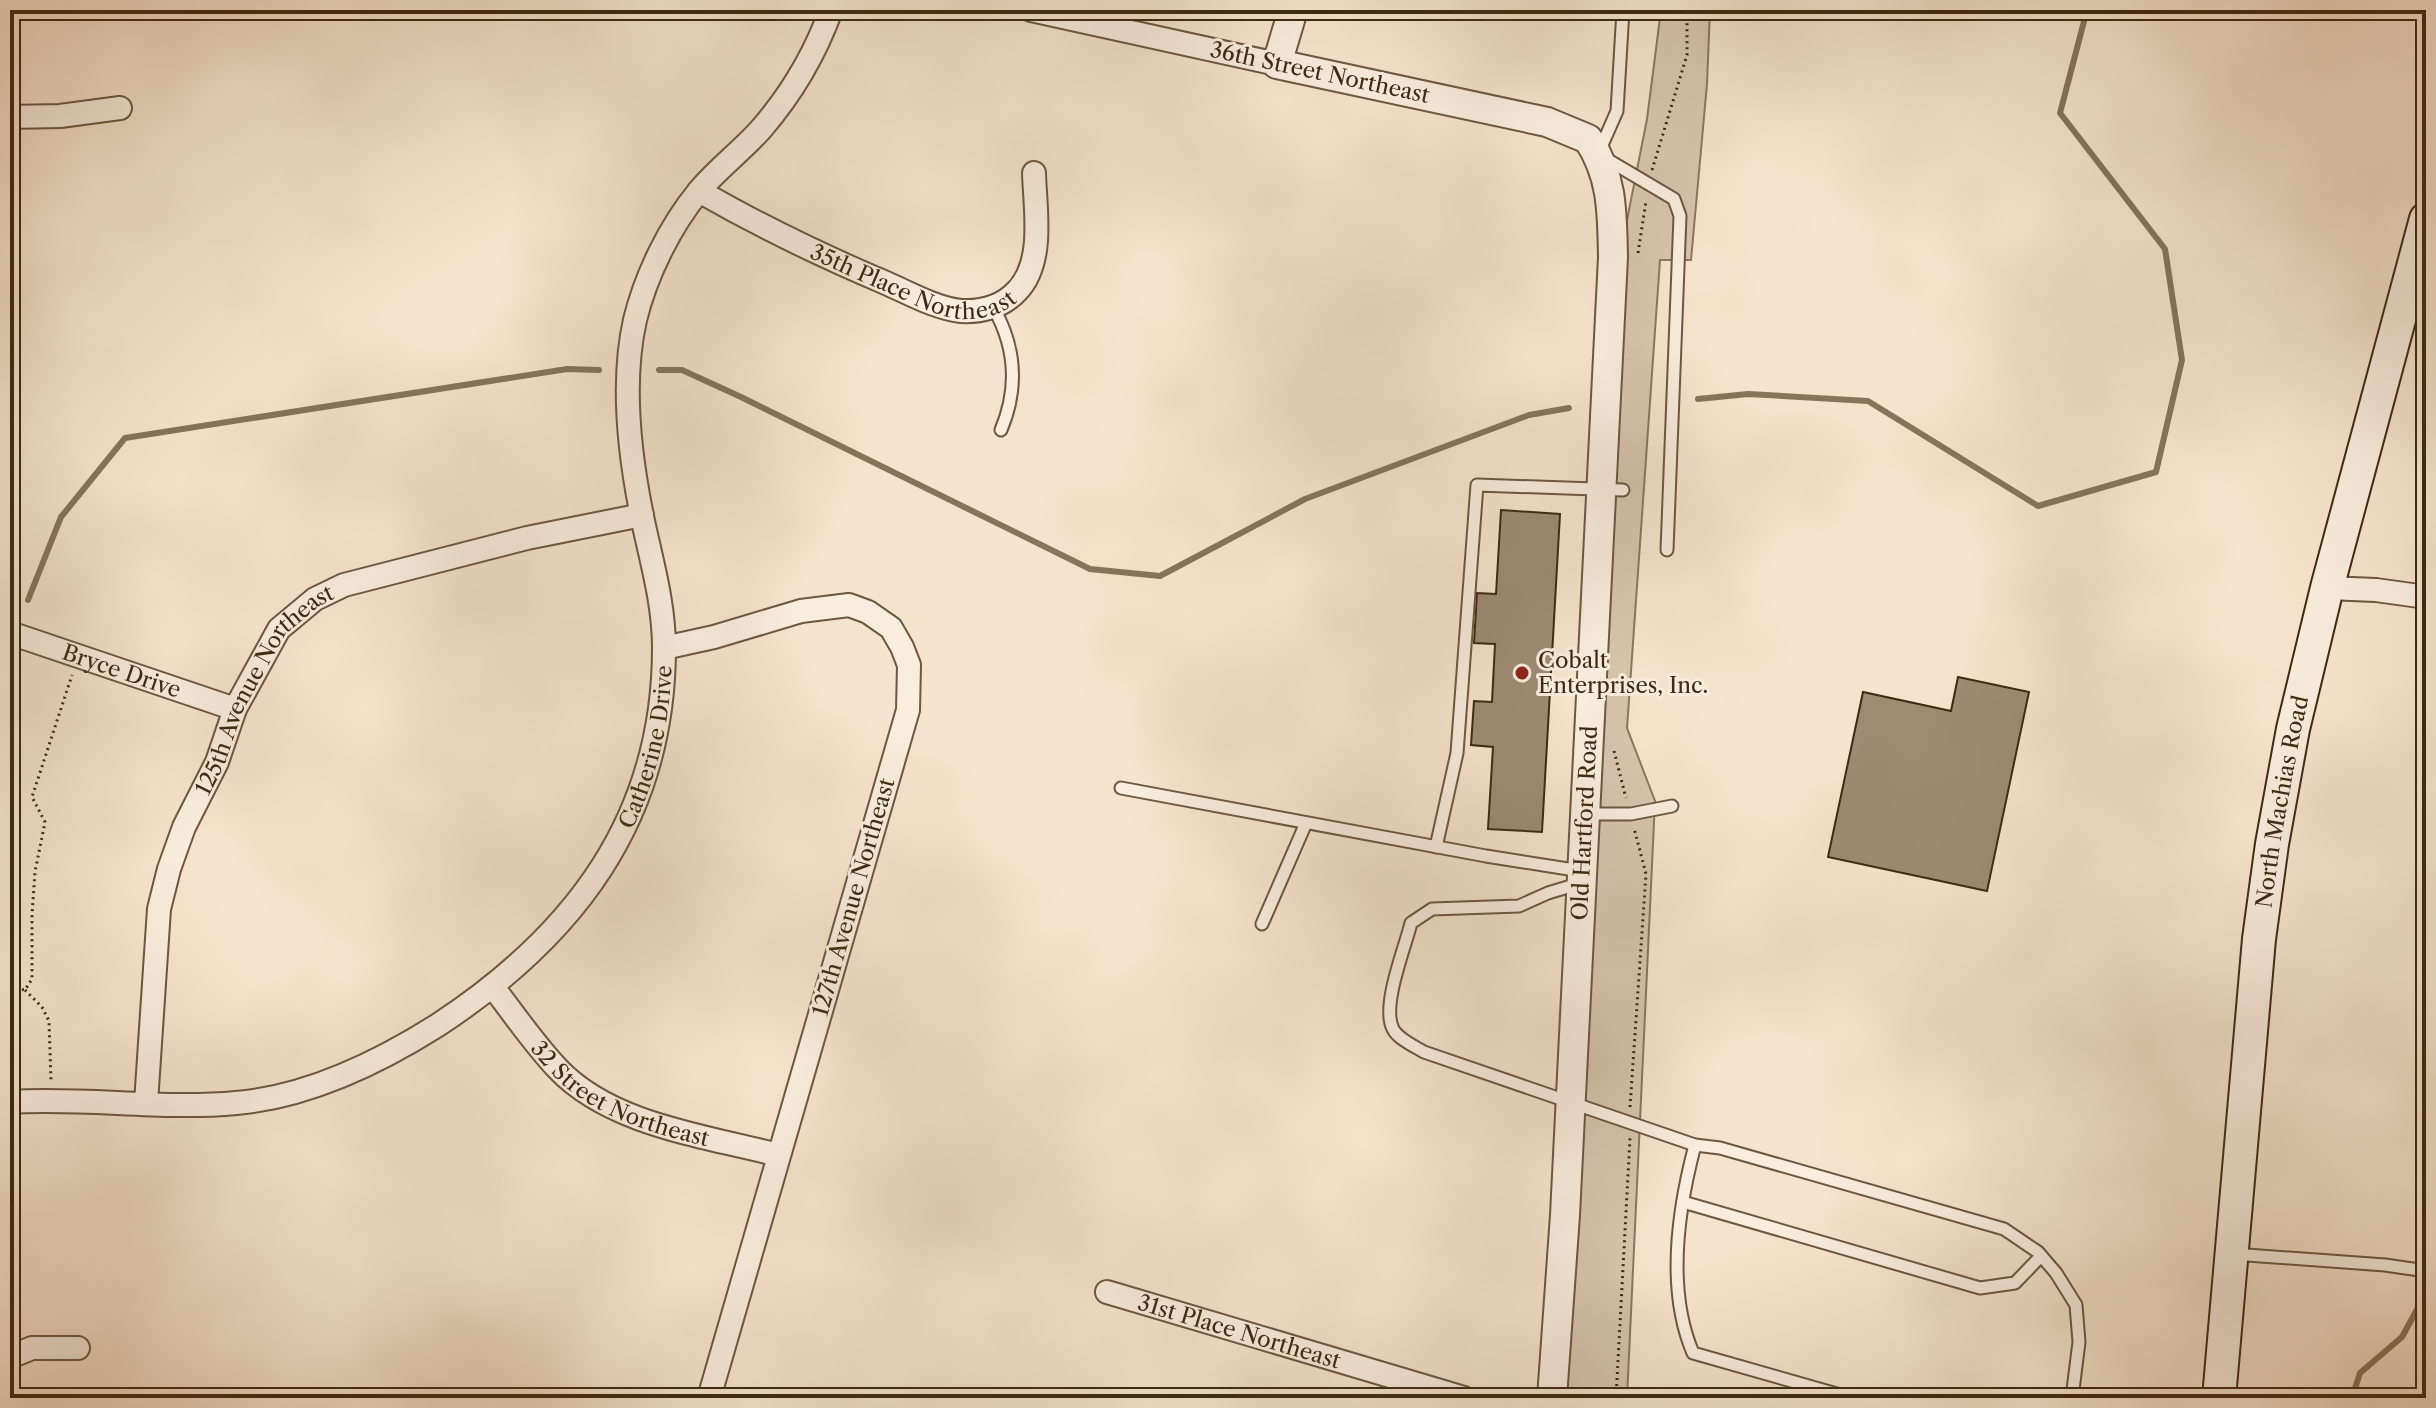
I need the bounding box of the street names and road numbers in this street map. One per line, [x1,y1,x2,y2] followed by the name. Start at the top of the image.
[1208,36,1432,109] street label: 36th Street Northeast
[806,238,1022,325] street label: 35th Place Northeast
[190,579,338,800] street label: 125th Avenue Northeast
[59,639,184,704] street label: Bryce Drive
[613,665,678,833] street label: Catherine Drive
[2250,693,2315,909] street label: North Machias Road
[1566,725,1603,921] street label: Old Hartford Road
[807,775,900,1019] street label: 127th Avenue Northeast
[525,1035,712,1152] street label: 32 Street Northeast
[1135,1289,1344,1375] street label: 31st Place Northeast

